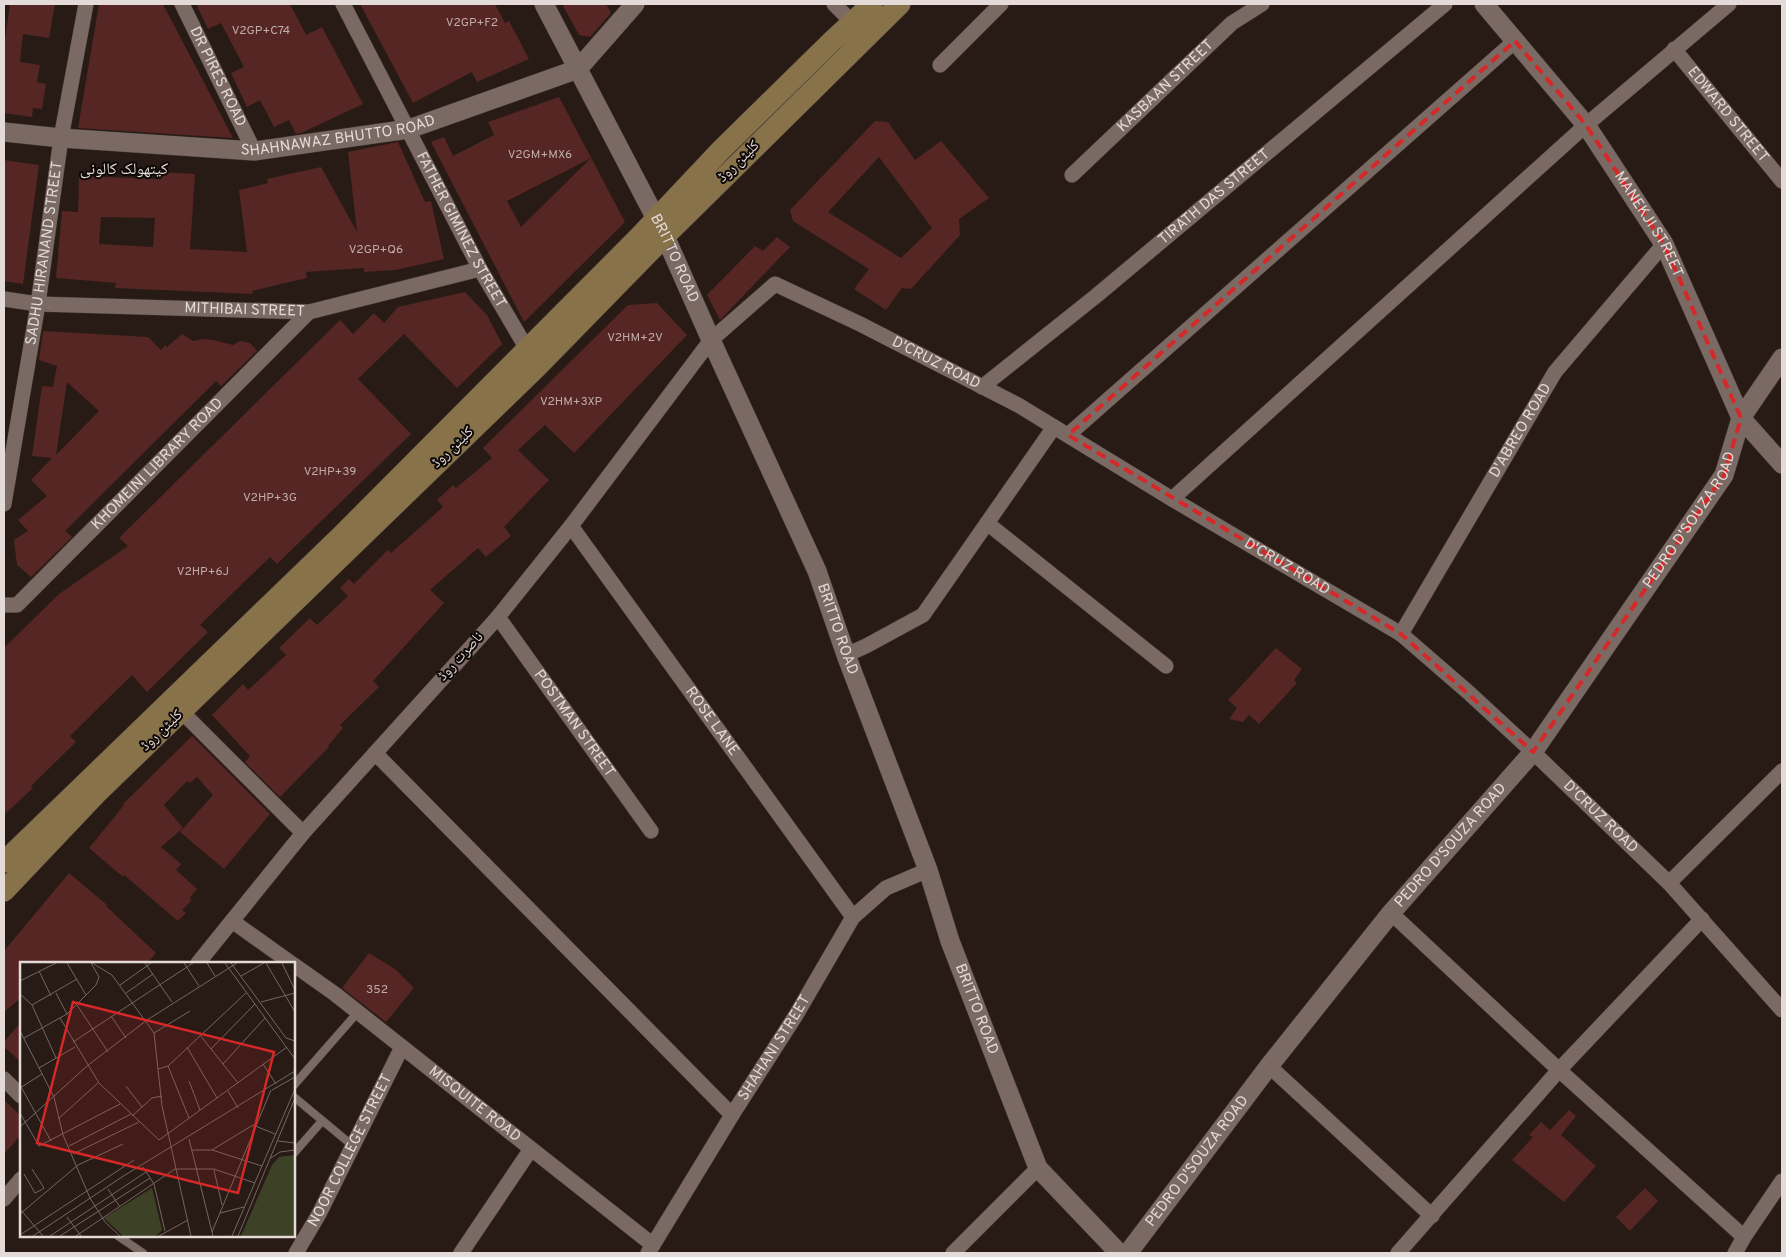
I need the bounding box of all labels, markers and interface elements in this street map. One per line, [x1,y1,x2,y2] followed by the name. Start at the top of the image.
[446,15,498,31] house number: V2GP+F2
[232,23,290,39] house number: V2GP+C74
[185,24,250,130] street label: DR PIRES ROAD
[1113,36,1218,137] street label: KASBAAN STREET
[1683,63,1773,167] street label: EDWARD STREET
[240,111,438,161] street label: SHAHNAWAZ BHUTTO ROAD
[714,137,764,187] street label: کلیٹن روڈ
[1155,145,1274,249] street label: TIRATH DAS STREET
[508,147,572,163] house number: V2GM+MX6
[412,149,510,311] street label: FATHER GIMINEZ STREET
[22,160,67,347] street label: SADHU HIRANAND STREET
[80,160,168,180] district label: کیتھولک کالونی
[1610,168,1687,281] street label: MANEKJI STREET
[646,211,703,306] street label: BRITTO ROAD
[349,242,403,258] house number: V2GP+Q6
[184,299,305,321] street label: MITHIBAI STREET
[607,330,663,346] house number: V2HM+2V
[889,332,983,394] street label: D'CRUZ ROAD
[1485,380,1556,481] street label: D'ABREO ROAD
[87,394,227,534] street label: KHOMEINI LIBRARY ROAD
[540,394,603,410] house number: V2HM+3XP
[428,423,478,473] street label: کلیٹن روڈ
[1639,449,1740,592] street label: PEDRO D'SOUZA ROAD
[304,464,356,480] house number: V2HP+39
[243,490,297,506] house number: V2HP+3G
[1240,534,1334,600] street label: D'CRUZ ROAD
[177,564,229,580] house number: V2HP+6J
[812,581,862,678] street label: BRITTO ROAD
[434,628,488,686] street label: ناصرت روڈ
[529,666,619,781] street label: POSTMAN STREET
[681,683,743,760] street label: ROSE LANE
[137,706,187,756] street label: کلیٹن روڈ
[1559,776,1642,857] street label: D'CRUZ ROAD
[1391,779,1511,912] street label: PEDRO D'SOUZA ROAD
[950,961,1003,1057] street label: BRITTO ROAD
[20,962,295,1237] inset map
[366,982,388,998] house number: 352
[734,992,815,1104] street label: SHAHANI STREET
[425,1062,525,1146] street label: MISQUITE ROAD
[304,1071,396,1230] street label: NOOR COLLEGE STREET
[1141,1092,1253,1231] street label: PEDRO D'SOUZA ROAD

